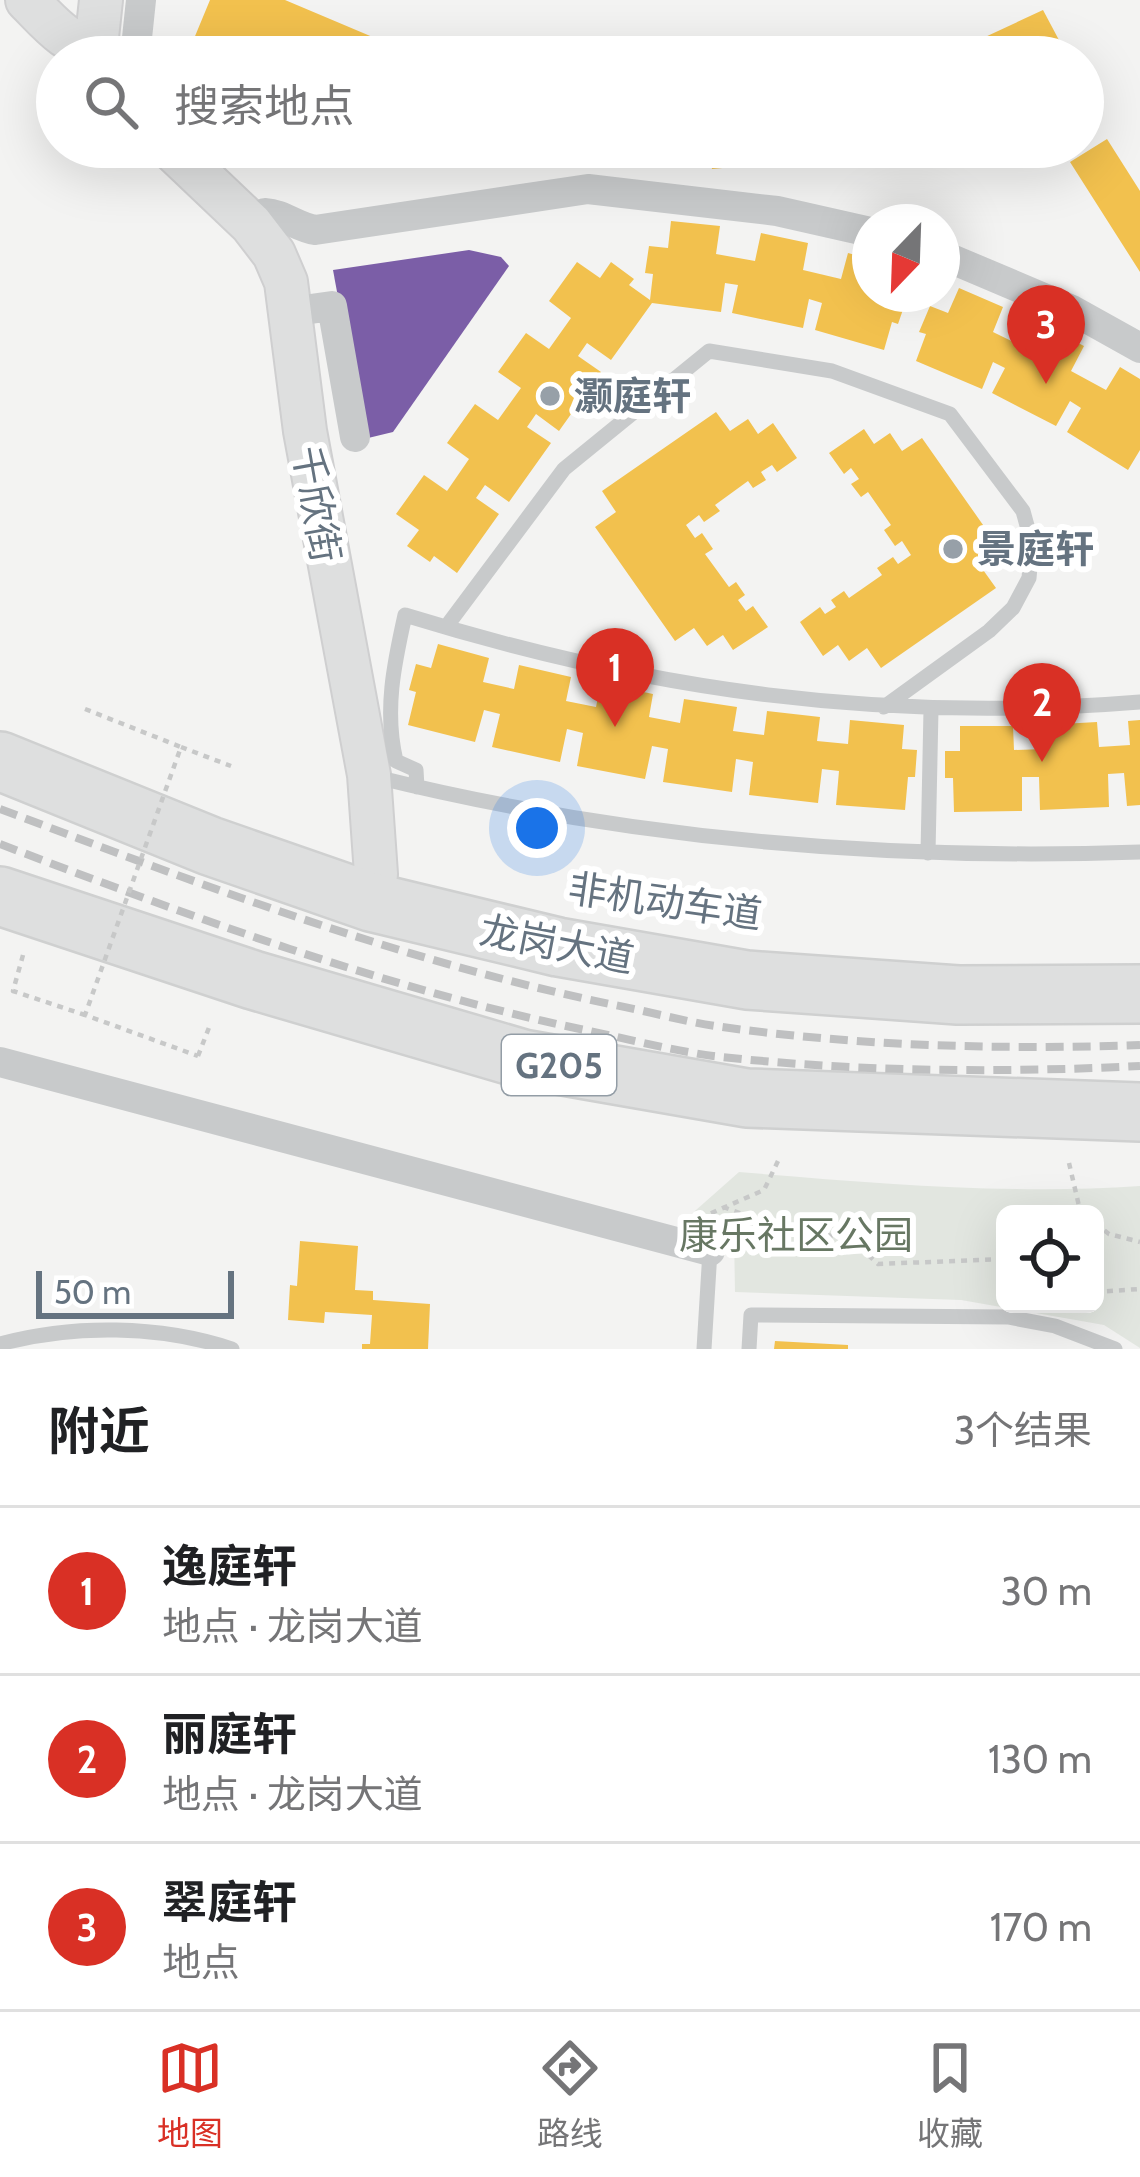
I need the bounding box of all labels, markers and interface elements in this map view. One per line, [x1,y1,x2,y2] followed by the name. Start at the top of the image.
[36,36,1104,168] search box
[78,69,144,135] icon: search
[174,79,354,133] text: 搜索地点
[852,204,960,312] north arrow
[1007,285,1085,384] pin: 3
[574,372,691,420] place label: 灏庭轩
[537,383,563,409] marker: 灏庭轩
[283,442,351,566] street label: 千欣街
[977,525,1094,573] place label: 景庭轩
[940,536,966,562] marker: 景庭轩
[576,628,654,727] pin: 1
[1003,663,1081,762] pin: 2
[507,798,567,858] your location
[565,864,765,938] street label: 非机动车道
[476,906,638,982] street label: 龙岗大道
[502,1035,616,1095] road number: G205
[996,1205,1104,1313] map controls
[996,1205,1104,1313] button: locate
[679,1211,913,1259] park label: 康乐社区公园
[36,1265,234,1318] scale bar
[54,1272,131,1312] text: 50 m
[48,1400,150,1462] text: 附近
[954,1406,1092,1454] text: 3个结果
[162,1539,297,1593] text: 逸庭轩
[80,1567,94,1615] text: 1
[1001,1567,1092,1615] text: 30 m
[162,1602,423,1650] text: 地点 · 龙岗大道
[162,1707,297,1761] text: 丽庭轩
[77,1735,97,1783] text: 2
[988,1735,1092,1783] text: 130 m
[162,1770,423,1818] text: 地点 · 龙岗大道
[162,1875,297,1929] text: 翠庭轩
[76,1903,98,1951] text: 3
[990,1903,1092,1951] text: 170 m
[162,1938,240,1986] text: 地点
[157,2035,223,2155] tab: 地图
[537,2035,603,2155] tab: 路线
[917,2035,983,2155] tab: 收藏

